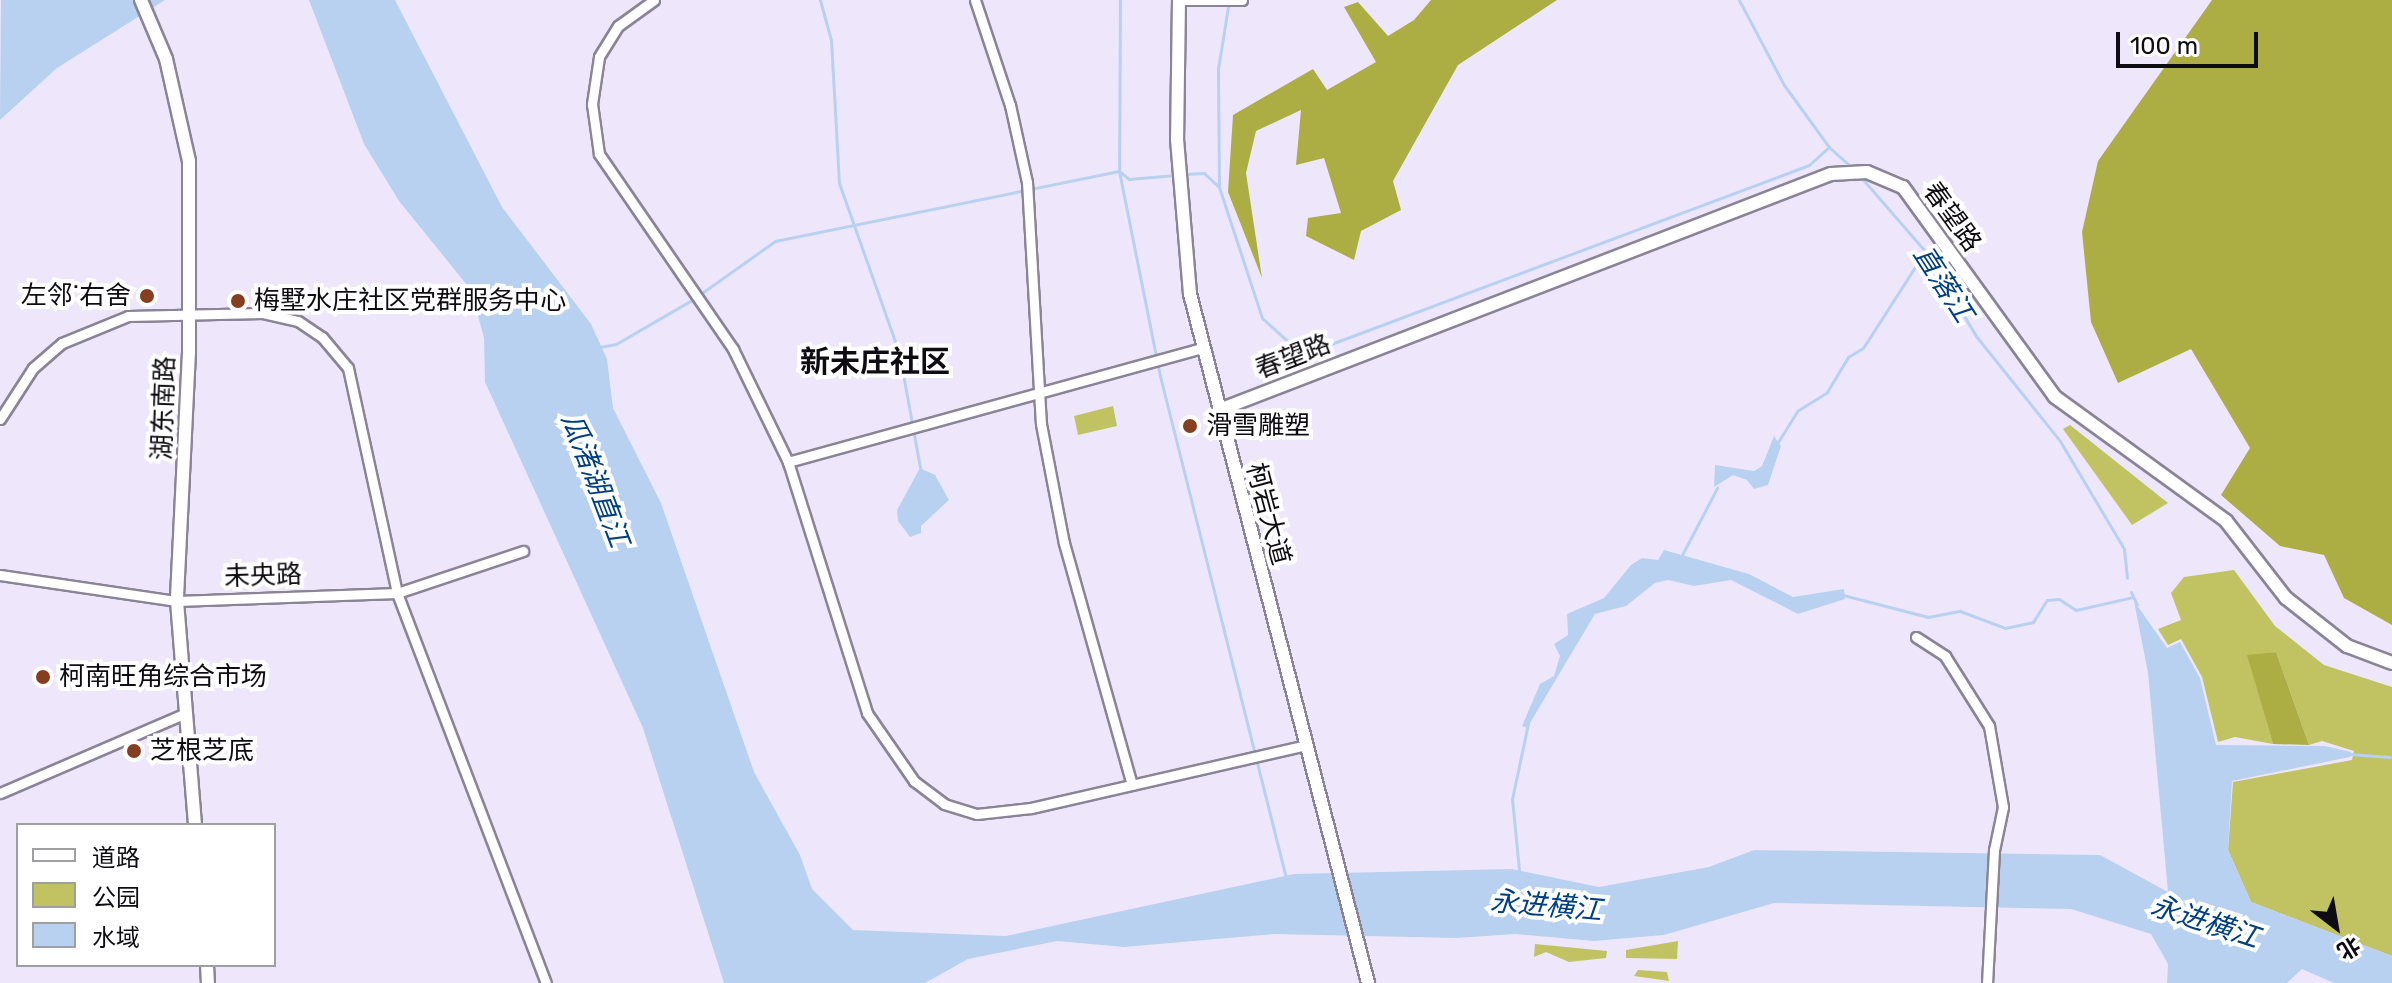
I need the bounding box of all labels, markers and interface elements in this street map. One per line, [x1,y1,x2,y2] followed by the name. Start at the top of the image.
[2120,16,2262,66] scale bar
[2130,32,2198,60] text: 100 m
[1916,176,1988,258] street label: 春望路
[1906,240,1980,328] water label: 直落江
[21,280,131,312] place label: 左邻˙右舍
[254,285,566,317] place label: 梅墅水庄社区党群服务中心
[138,287,156,305] marker: 左邻˙右舍
[229,292,247,310] marker: 梅墅水庄社区党群服务中心
[1251,328,1335,386] street label: 春望路
[800,344,950,380] district label: 新未庄社区
[147,355,181,461] street label: 湖东南路
[554,409,636,551] water label: 瓜渚湖直江
[1206,410,1310,442] place label: 滑雪雕塑
[1181,417,1199,435] marker: 滑雪雕塑
[1239,460,1297,568] street label: 柯岩大道
[223,559,303,593] street label: 未央路
[59,661,267,693] place label: 柯南旺角综合市场
[34,668,52,686] marker: 柯南旺角综合市场
[150,735,254,767] place label: 芝根芝底
[125,742,143,760] marker: 芝根芝底
[16,823,276,967] legend
[92,844,140,872] text: 道路
[92,884,140,912] text: 公园
[1489,884,1603,928] water label: 永进横江
[2296,887,2376,967] north arrow
[2147,889,2263,955] water label: 永进横江
[92,924,140,952] text: 水域
[2332,931,2365,965] text: 北

